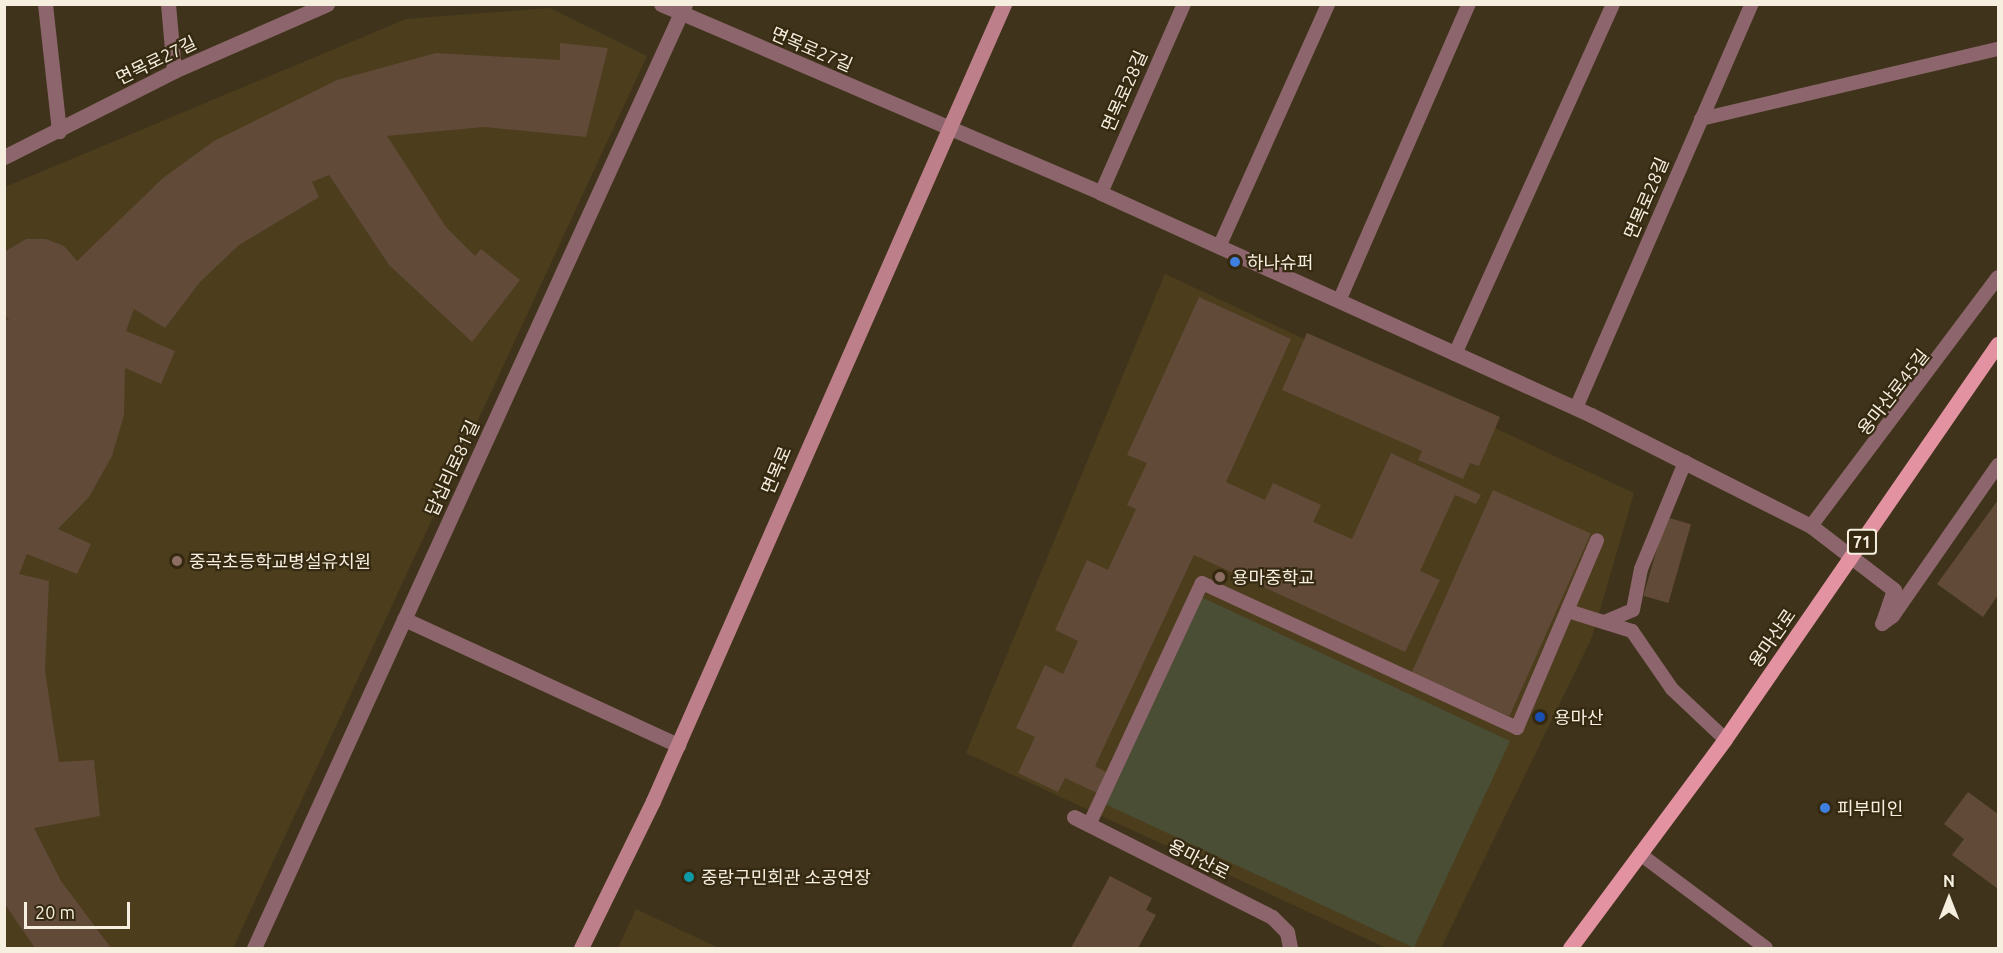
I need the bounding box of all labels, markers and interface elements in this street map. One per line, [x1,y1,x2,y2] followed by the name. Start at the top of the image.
[768,22,856,76] street label: 면목로27길
[112,31,200,89] street label: 면목로27길
[1097,47,1151,135] street label: 면목로28길
[1619,154,1673,242] street label: 면목로28길
[1247,251,1313,273] place label: 하나슈퍼
[1228,255,1242,269] marker: 하나슈퍼
[1853,345,1933,439] street label: 용마산로45길
[420,417,484,519] street label: 답십리로81길
[756,443,796,497] street label: 면목로
[1846,529,1878,555] road number: 71
[189,550,371,572] place label: 중곡초등학교병설유치원
[170,554,184,568] marker: 중곡초등학교병설유치원
[1232,566,1315,588] place label: 용마중학교
[1213,570,1227,584] marker: 용마중학교
[1744,605,1800,671] street label: 용마산로
[1554,706,1604,728] place label: 용마산
[1531,708,1549,726] marker: 용마산
[1837,797,1903,819] place label: 피부미인
[1818,801,1832,815] marker: 피부미인
[1165,834,1233,884] street label: 용마산로
[701,866,871,888] place label: 중랑구민회관 소공연장
[1919,869,1979,929] north arrow
[682,870,696,884] marker: 중랑구민회관 소공연장
[1943,872,1955,890] text: N
[27,890,134,928] scale bar
[35,902,75,922] text: 20 m

